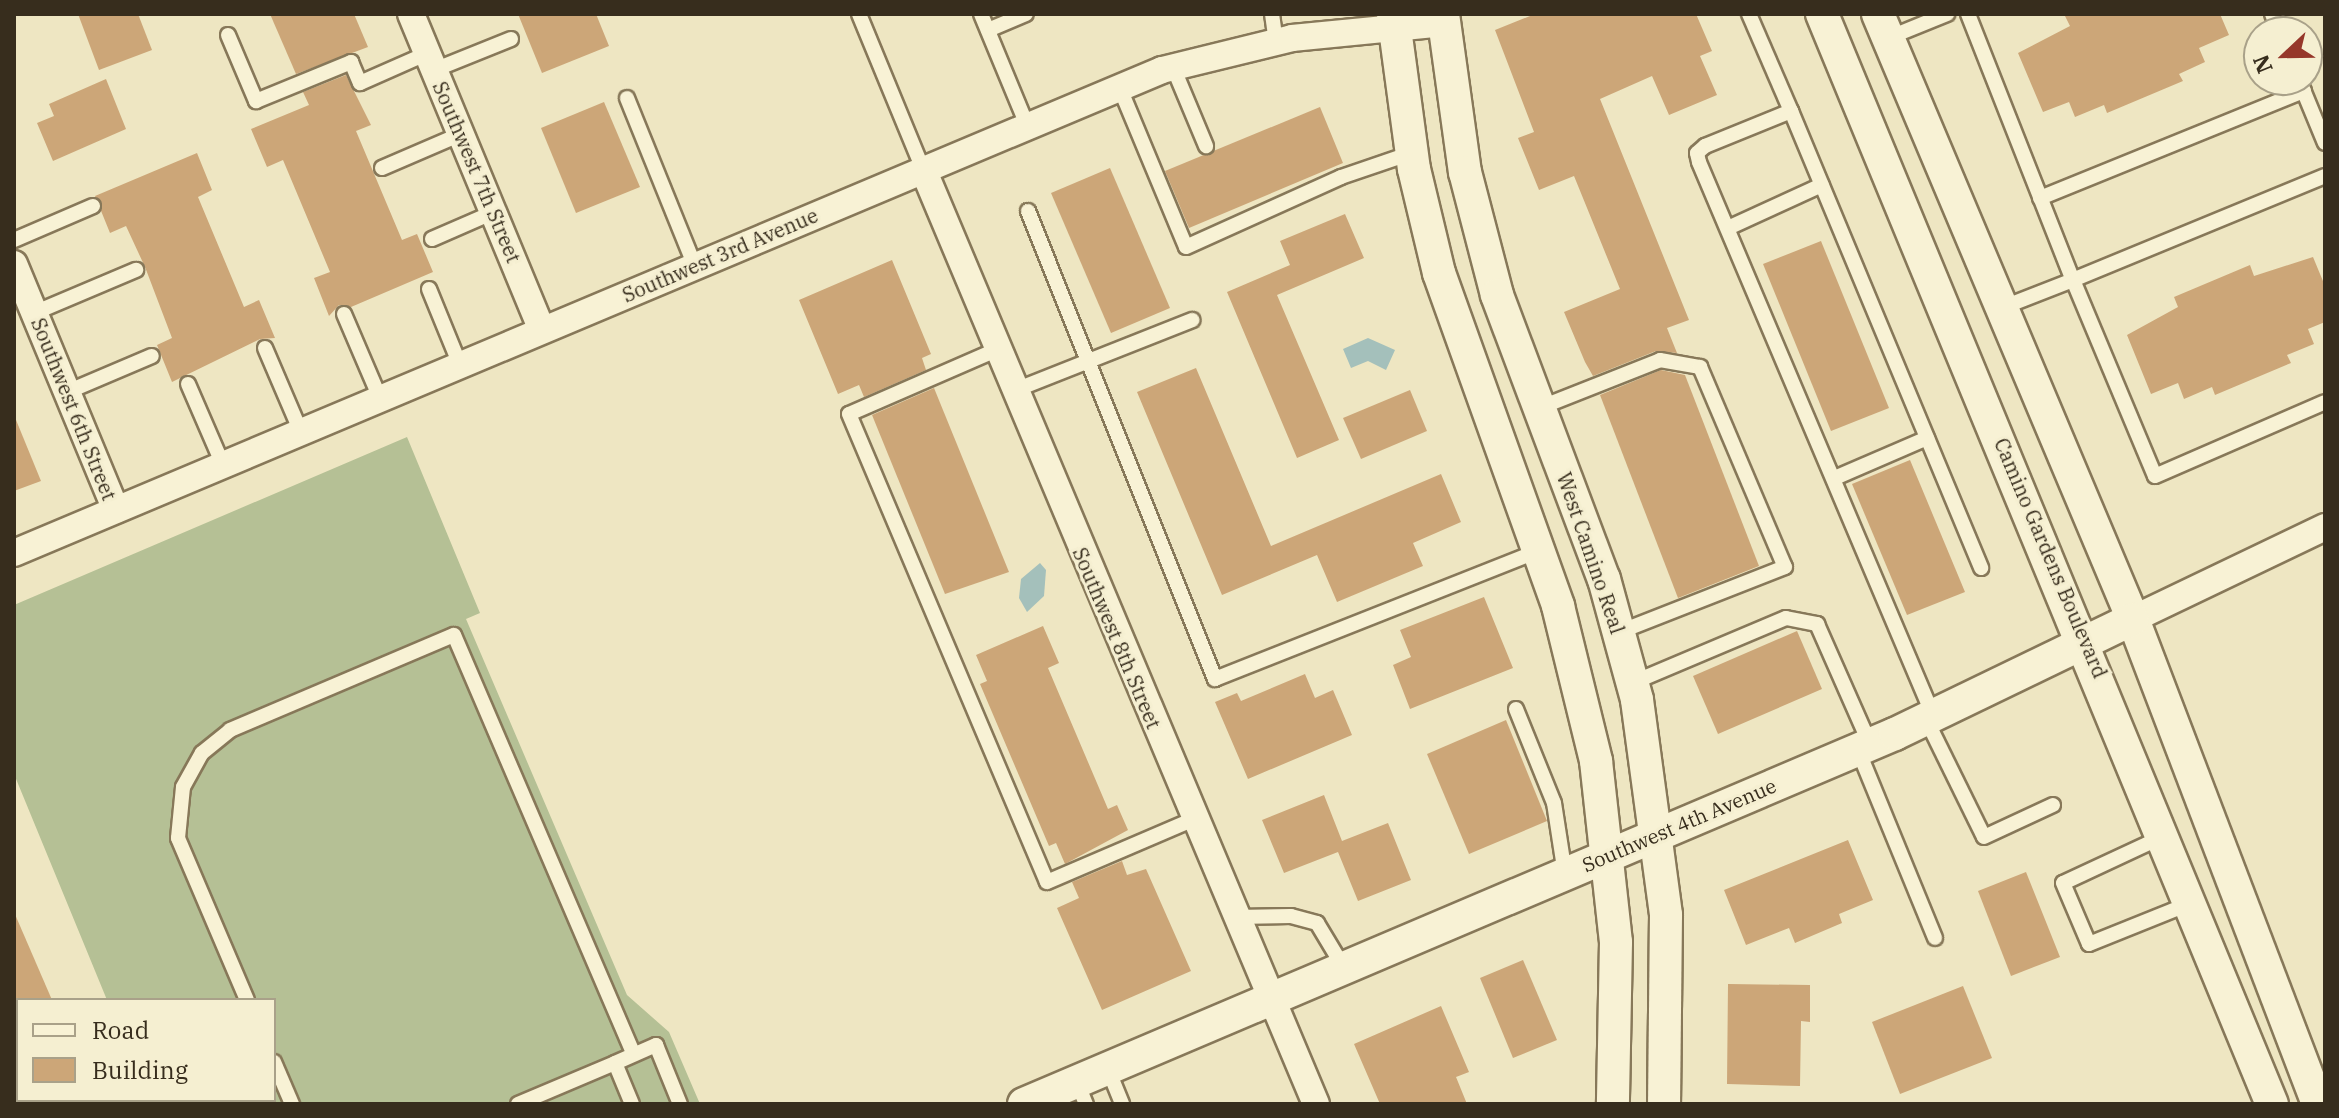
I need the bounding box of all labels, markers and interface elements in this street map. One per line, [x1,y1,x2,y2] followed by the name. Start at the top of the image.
[2243,16,2323,96] north arrow
[2245,51,2279,78] text: N
[428,78,526,266] street label: Southwest 7th Street
[619,203,821,307] street label: Southwest 3rd Avenue
[26,314,122,504] street label: Southwest 6th Street
[1989,434,2113,682] street label: Camino Gardens Boulevard
[1552,469,1630,637] street label: West Camino Real
[1068,544,1166,732] street label: Southwest 8th Street
[1578,773,1780,877] street label: Southwest 4th Avenue
[16,998,276,1102] legend
[92,1014,149,1046] text: Road
[92,1054,188,1086] text: Building

